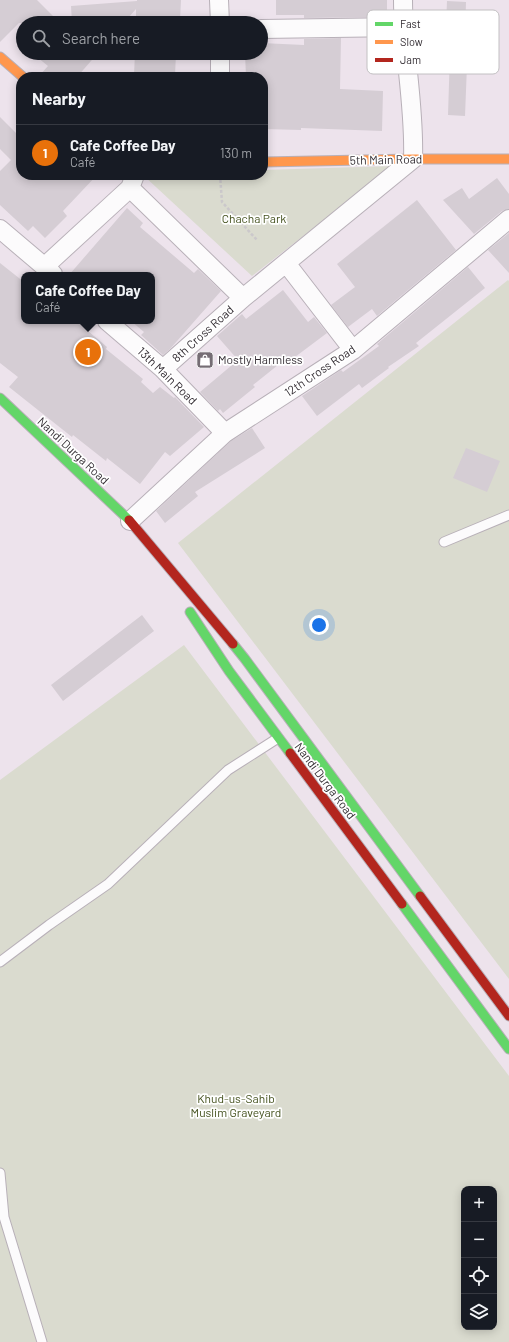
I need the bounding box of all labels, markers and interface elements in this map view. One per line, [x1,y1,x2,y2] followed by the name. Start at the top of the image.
[367,10,499,74] legend
[16,16,268,60] search box
[400,17,421,30] text: Fast
[30,27,52,49] icon: search
[62,29,140,47] text: Search here
[400,35,423,48] text: Slow
[400,53,421,66] text: Jam
[32,88,86,108] text: Nearby
[70,136,176,154] text: Cafe Coffee Day
[43,145,47,161] text: 1
[220,145,252,161] text: 130 m
[350,151,422,167] street label: 5th Main Road
[70,154,95,170] text: Café
[222,211,286,225] park label: Chacha Park
[21,272,155,324] popup
[35,281,141,299] text: Cafe Coffee Day
[35,299,61,315] text: Café
[169,302,236,365] street label: 8th Cross Road
[75,337,101,367] pin: 1
[281,341,357,399] street label: 12th Cross Road
[135,344,200,407] street label: 13th Main Road
[195,350,215,370] shop icon: Mostly Harmless
[218,352,303,366] place label: Mostly Harmless
[35,414,112,487] street label: Nandi Durga Road
[309,615,329,635] your location
[293,739,359,821] street label: Nandi Durga Road
[191,1091,281,1119] park label: Khud-us-Sahib Muslim Graveyard
[461,1186,497,1330] map controls
[461,1186,497,1222] button: +
[461,1222,497,1258] button: −
[461,1258,497,1294] button: locate
[461,1294,497,1330] button: layers

